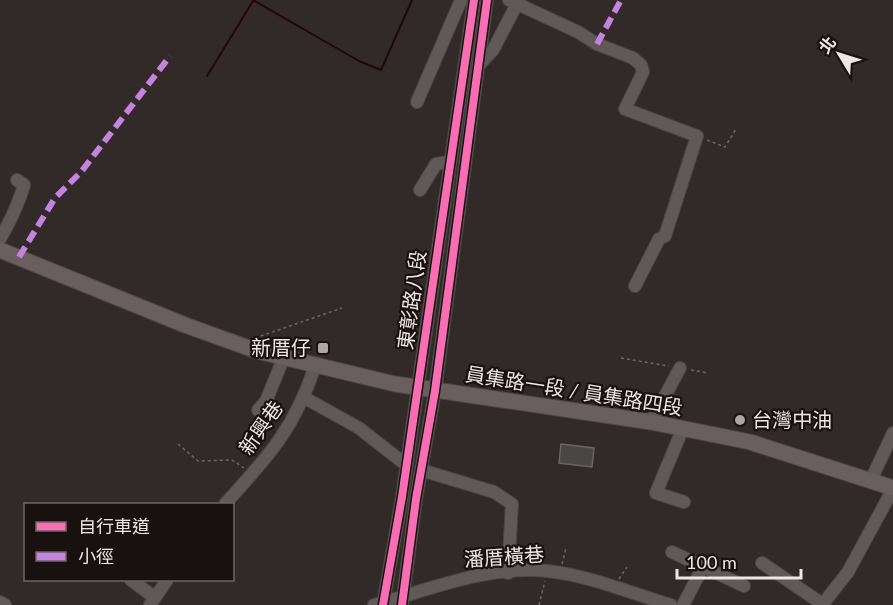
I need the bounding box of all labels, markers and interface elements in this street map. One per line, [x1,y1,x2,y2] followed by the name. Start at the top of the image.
[809,24,869,84] north arrow
[814,32,839,57] text: 北
[392,249,430,351] street label: 東彰路八段
[251,335,311,359] place label: 新厝仔
[316,341,330,355] marker: 新厝仔
[464,361,684,419] street label: 員集路一段 / 員集路四段
[233,396,287,459] street label: 新興巷
[752,407,832,431] place label: 台灣中油
[733,413,747,427] marker: 台灣中油
[24,503,234,581] legend
[78,515,150,537] text: 自行車道
[463,541,545,571] street label: 潘厝橫巷
[677,542,802,580] scale bar
[78,545,114,567] text: 小徑
[686,551,737,573] text: 100 m

